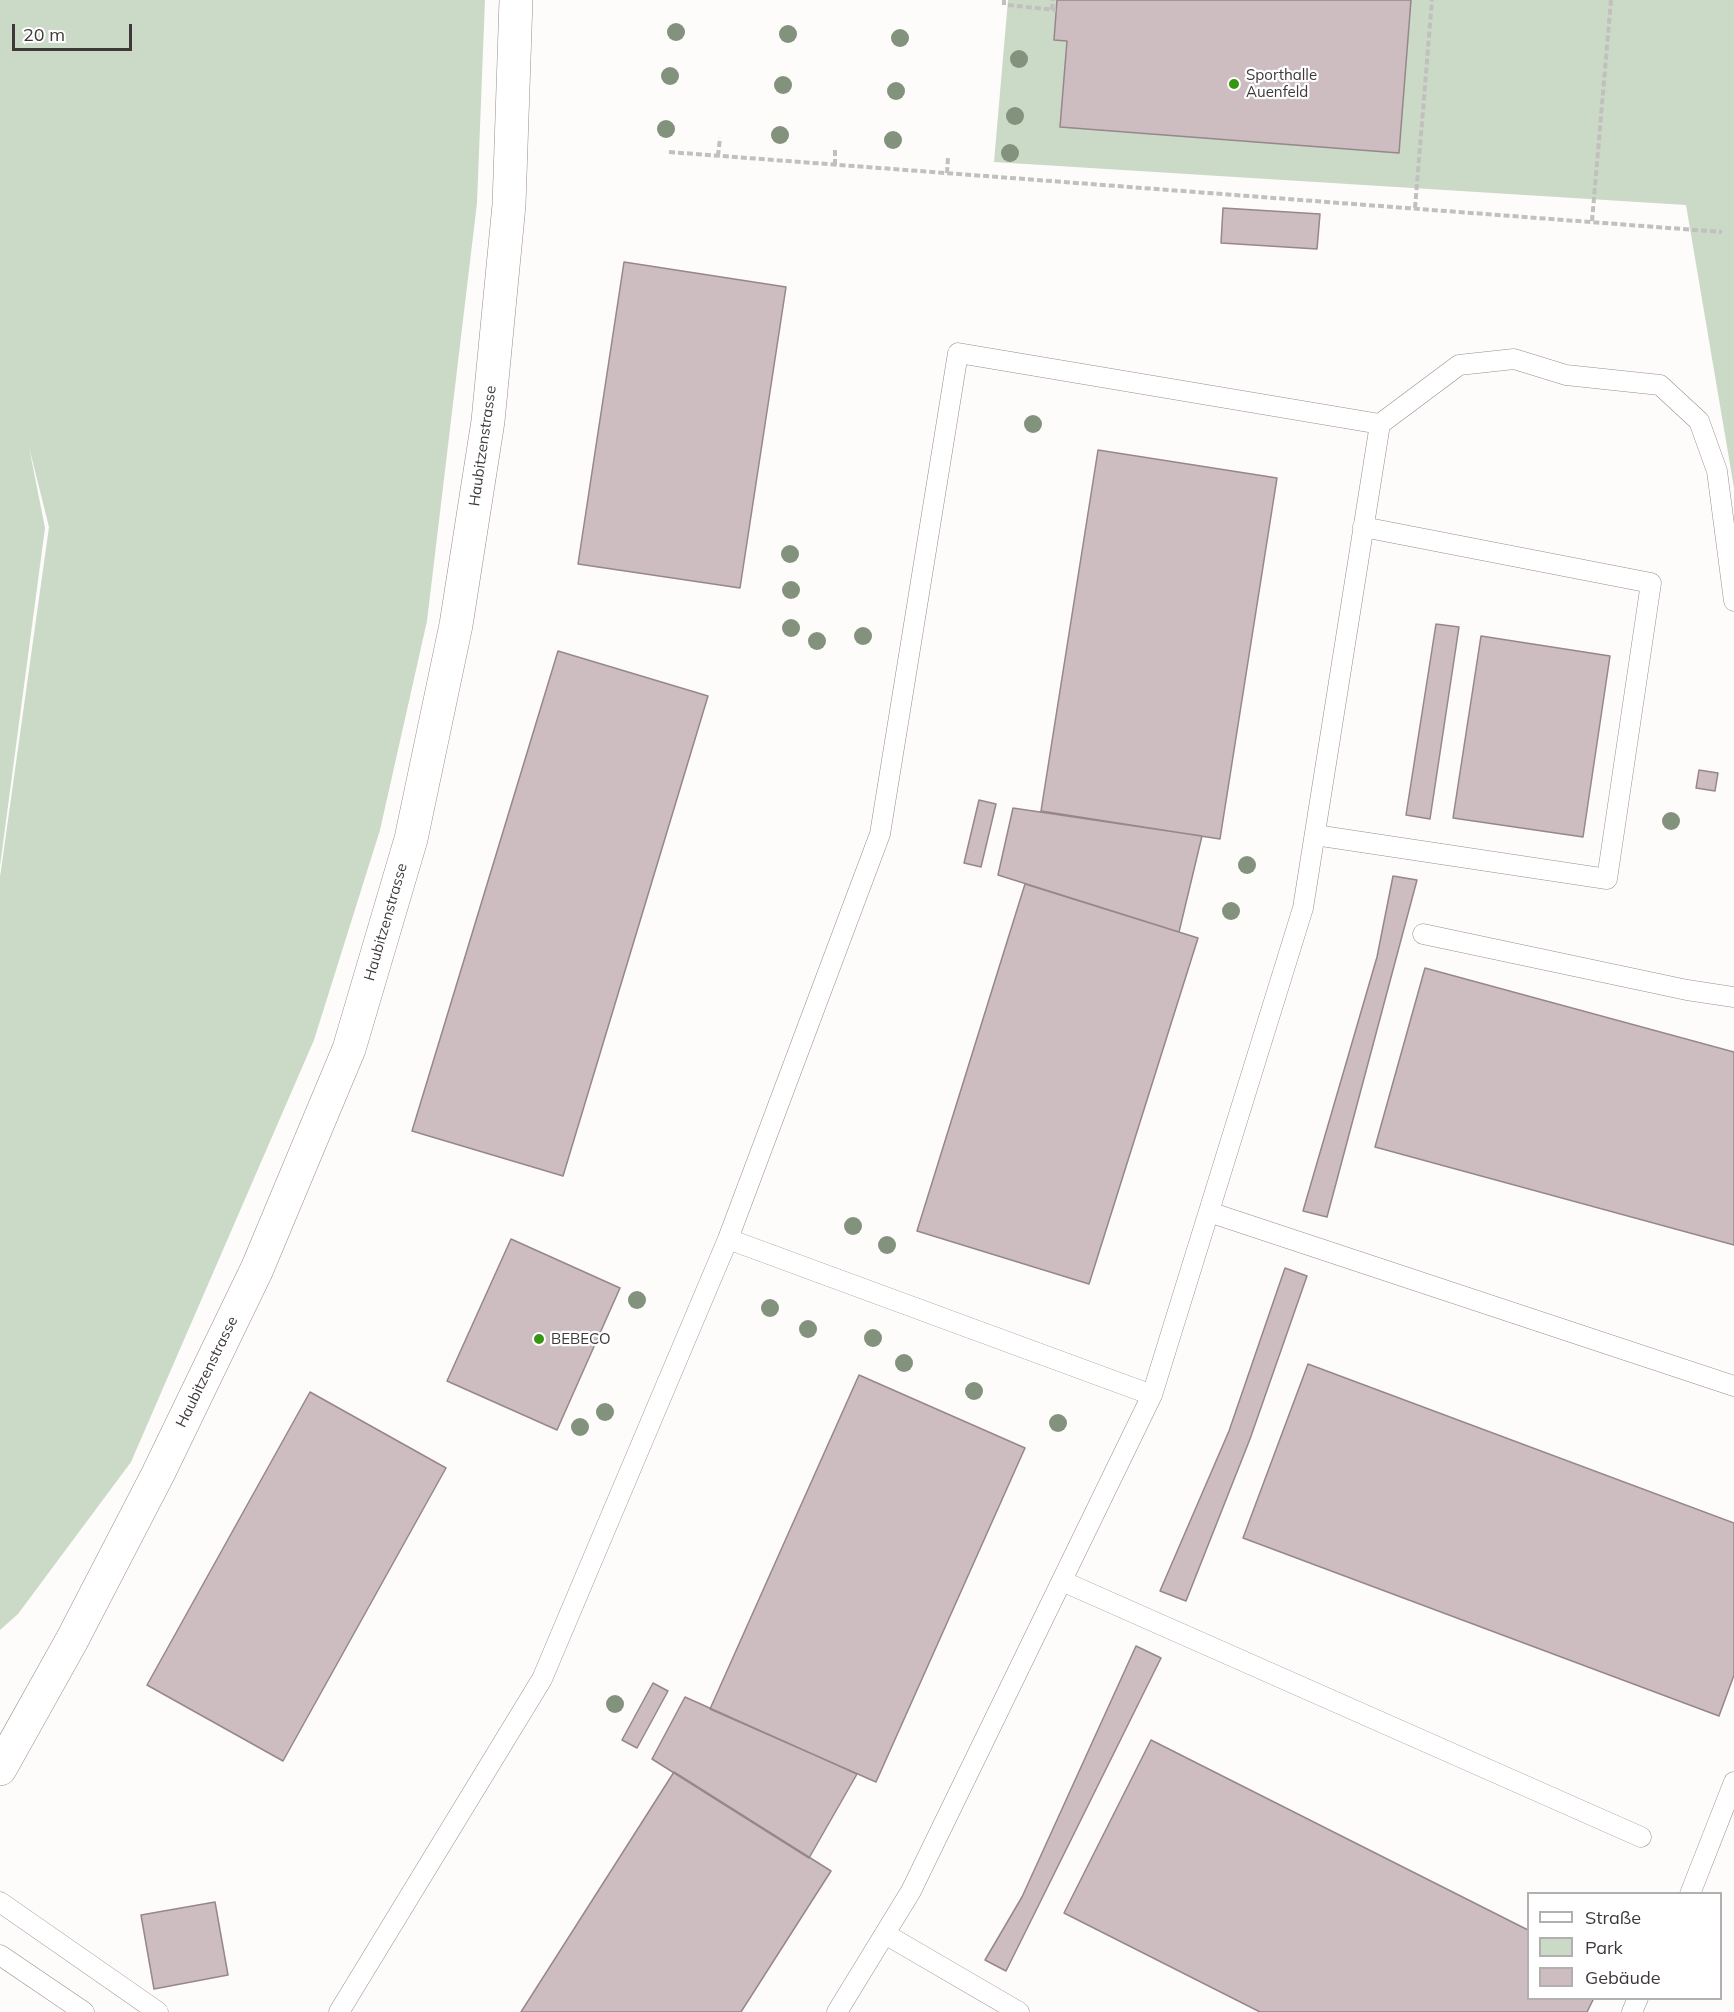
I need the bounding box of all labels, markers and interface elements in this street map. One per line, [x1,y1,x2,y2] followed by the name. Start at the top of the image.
[15,12,135,50] scale bar
[23,23,65,46] text: 20 m
[1246,66,1317,101] place label: Sporthalle Auenfeld
[1227,77,1241,91] marker: Sporthalle Auenfeld
[466,385,500,507] street label: Haubitzenstrasse
[361,861,411,983] street label: Haubitzenstrasse
[172,1313,242,1431] street label: Haubitzenstrasse
[551,1330,611,1348] place label: BEBECO
[532,1332,546,1346] marker: BEBECO
[1527,1892,1722,2000] legend
[1585,1906,1641,1929] text: Straße
[1585,1936,1623,1959] text: Park
[1585,1966,1661,1989] text: Gebäude

